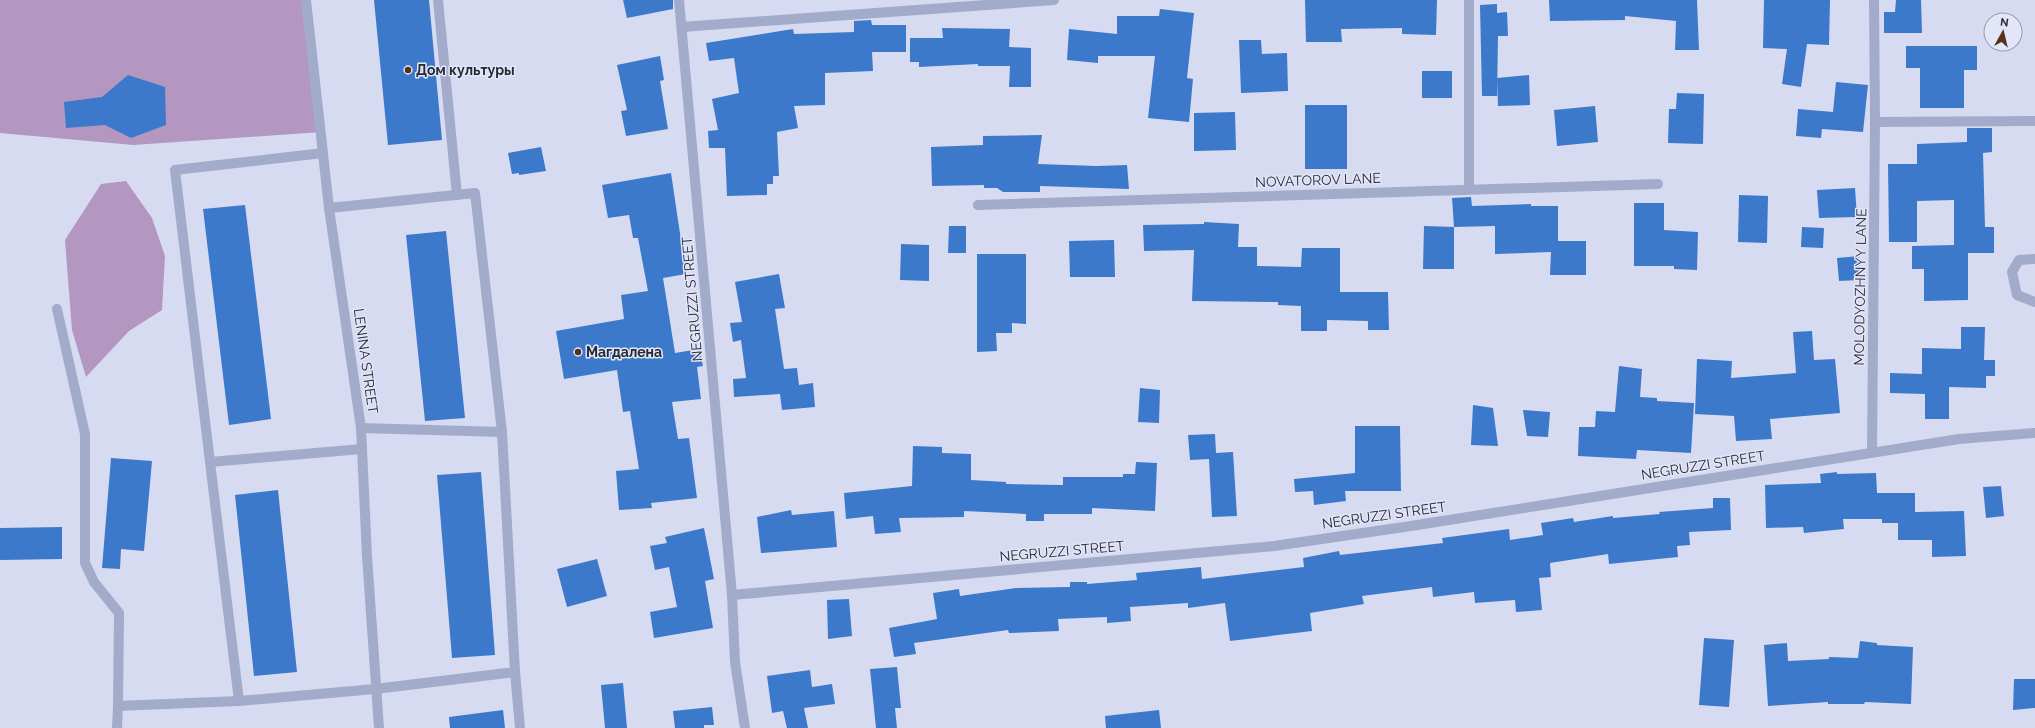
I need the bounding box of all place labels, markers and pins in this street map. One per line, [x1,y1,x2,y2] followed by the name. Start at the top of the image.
[416,62,515,78] place label: Дом культуры
[403,65,413,75] marker: Дом культуры
[586,344,662,360] place label: Магдалена
[573,347,583,357] marker: Магдалена

